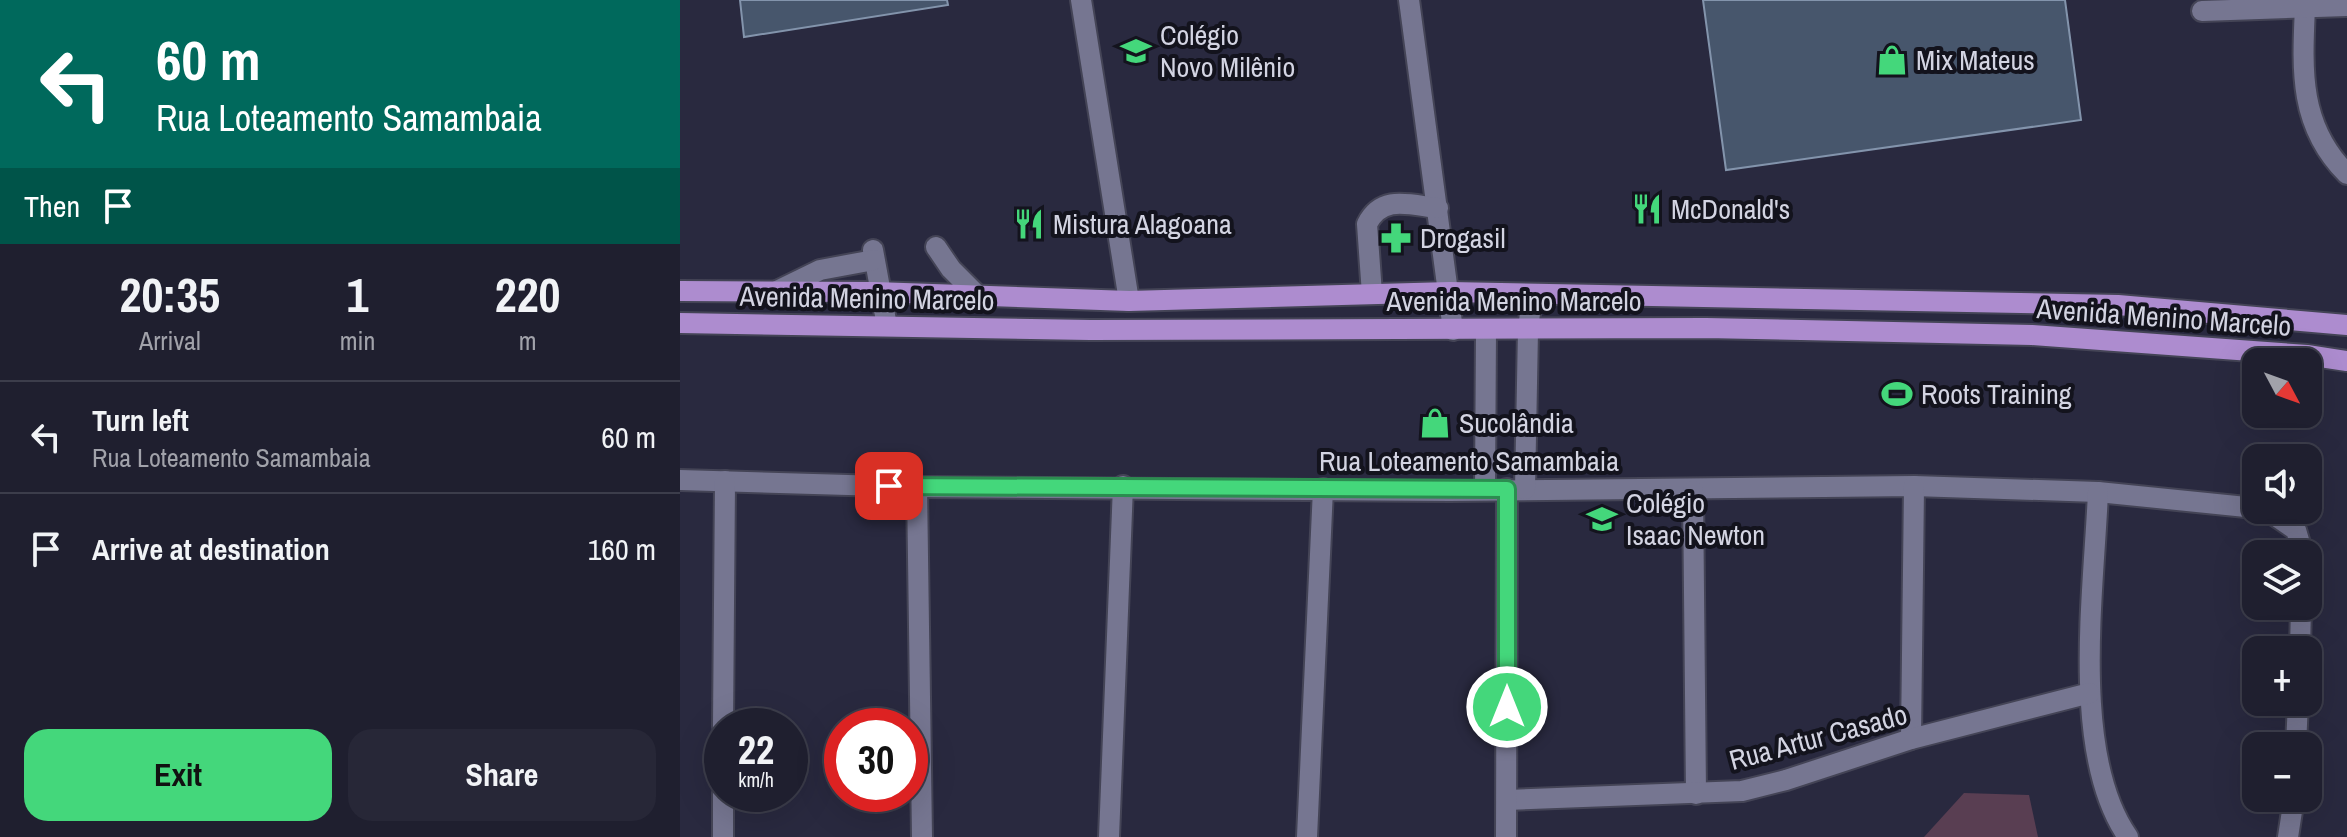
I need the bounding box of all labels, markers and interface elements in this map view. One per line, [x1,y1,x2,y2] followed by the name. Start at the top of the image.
[1160,16,1295,86] place label: Colégio Novo Milênio
[156,22,261,97] text: 60 m
[24,32,128,136] icon: left
[1119,34,1153,68] school or university icon: Colégio Novo Milênio
[1916,41,2035,79] place label: Mix Mateus
[1875,43,1909,77] shop icon: Mix Mateus
[156,94,542,142] text: Rua Loteamento Samambaia
[96,184,140,228] icon: arrive
[24,186,80,226] text: Then
[1671,190,1790,228] place label: McDonald's
[1630,192,1664,226] restaurant icon: McDonald's
[1053,205,1232,243] place label: Mistura Alagoana
[1012,207,1046,241] restaurant icon: Mistura Alagoana
[1420,219,1505,257] place label: Drogasil
[1379,221,1413,255] pharmacy icon: Drogasil
[120,262,220,327] text: 20:35
[347,262,368,327] text: 1
[495,262,560,327] text: 220
[738,277,995,319] street label: Avenida Menino Marcelo
[1386,282,1641,320] street label: Avenida Menino Marcelo
[2035,289,2292,345] street label: Avenida Menino Marcelo
[139,323,201,358] text: Arrival
[340,323,375,358] text: min
[519,323,537,358] text: m
[2242,348,2322,428] north arrow
[2242,348,2322,812] map controls
[1921,375,2072,413] place label: Roots Training
[1880,377,1914,411] sports icon: Roots Training
[92,400,189,440] text: Turn left
[1459,404,1574,442] place label: Sucolândia
[1418,406,1452,440] shop icon: Sucolândia
[24,415,68,459] icon: left
[601,417,656,457] text: 60 m
[92,440,371,475] text: Rua Loteamento Samambaia
[1319,442,1619,480] street label: Rua Loteamento Samambaia
[2242,444,2322,524] button: sound
[855,452,923,520] pin
[867,464,911,508] icon: arrive
[1626,484,1765,554] place label: Colégio Isaac Newton
[1585,502,1619,536] school or university icon: Colégio Isaac Newton
[24,527,68,571] icon: arrive
[92,529,330,569] text: Arrive at destination
[588,529,656,569] text: 160 m
[2242,540,2322,620] button: layers
[2242,636,2322,716] button: +
[1465,665,1549,749] position arrow
[1725,695,1911,779] street label: Rua Artur Casado
[824,708,928,812] speed limit sign: 30
[738,723,774,776] text: 22
[24,729,332,821] button: Exit
[348,729,656,821] button: Share
[2242,732,2322,812] button: −
[738,766,774,793] text: km/h

